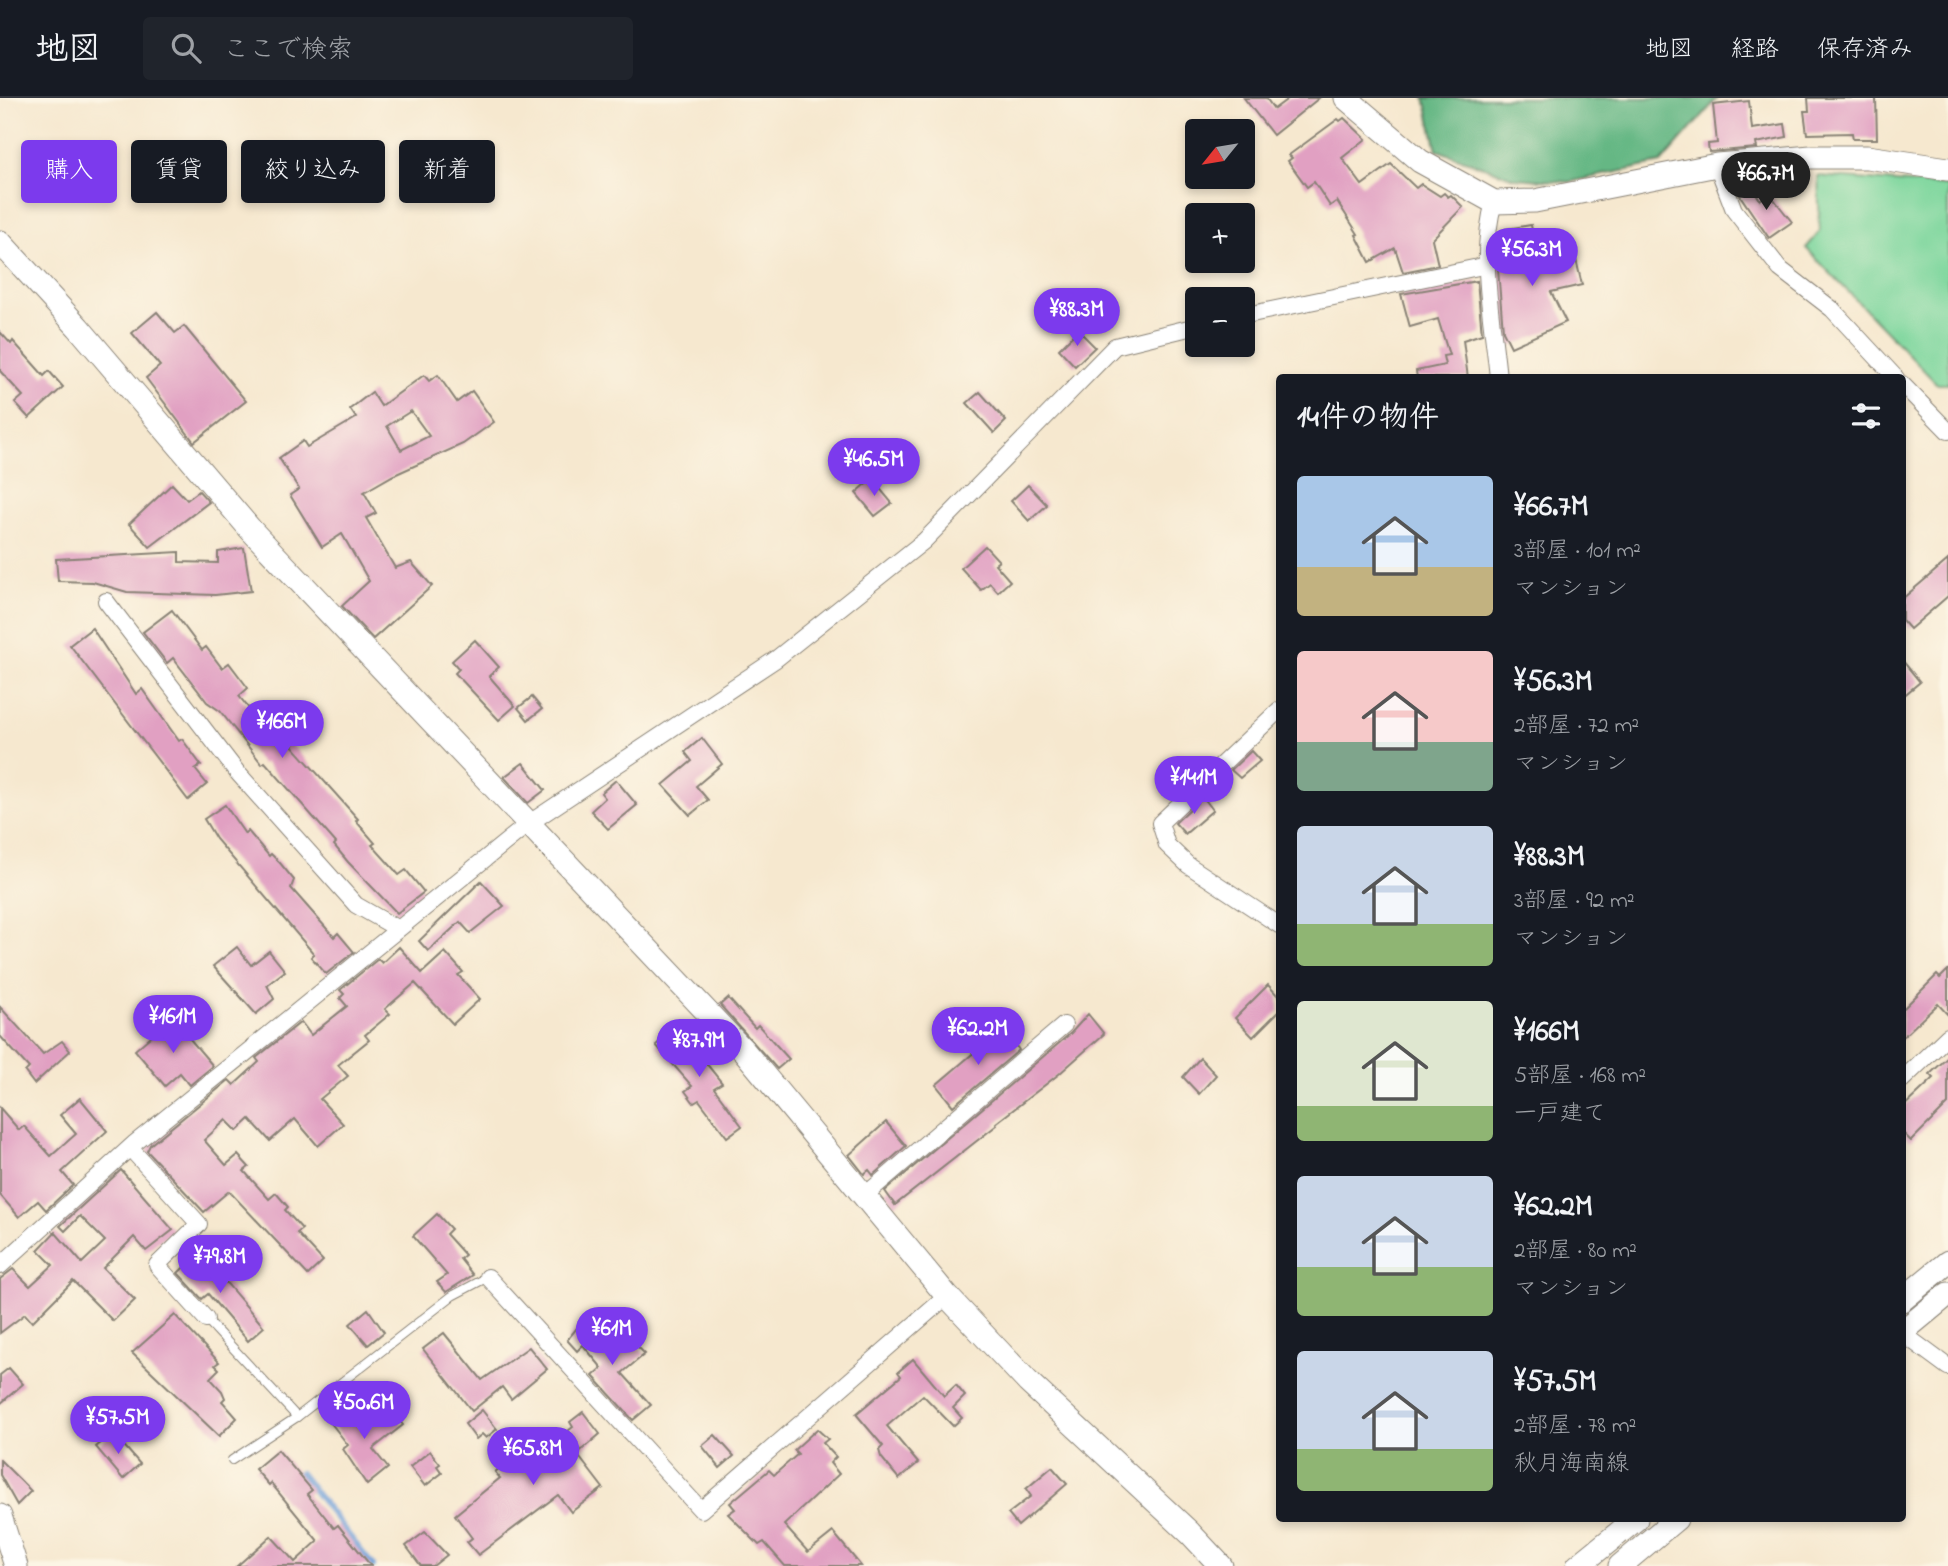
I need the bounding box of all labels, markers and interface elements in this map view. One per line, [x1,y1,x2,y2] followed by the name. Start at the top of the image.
[143,17,633,80] search box
[35,27,101,75] text: 地図
[167,29,205,67] icon: search
[223,32,353,70] text: ここで検索
[1645,33,1693,68] text: 地図
[1731,33,1779,68] text: 経路
[1817,33,1913,68] text: 保存済み
[1185,119,1255,189] north arrow
[1185,119,1255,357] map controls
[21,140,117,203] chip: 購入
[131,140,227,203] chip: 賃貸
[241,140,385,203] chip: 絞り込み
[399,140,495,203] chip: 新着
[1709,152,1823,212] pin: ¥66.7M
[1737,158,1795,191] text: ¥66.7M
[1185,203,1255,273] button: +
[1475,228,1589,288] pin: ¥56.3M
[1502,234,1562,267] text: ¥56.3M
[1185,287,1255,357] button: −
[1020,288,1134,348] pin: ¥88.3M
[1050,294,1104,327] text: ¥88.3M
[1297,397,1439,441] text: 14件の物件
[1847,397,1885,435] icon: filters
[817,438,931,498] pin: ¥46.5M
[844,444,904,477] text: ¥46.5M
[1514,486,1589,530] text: ¥66.7M
[1353,504,1437,588] icon: home
[1514,535,1641,568] text: 3部屋 · 101 m²
[1514,573,1628,606] text: マンション
[1514,661,1593,705] text: ¥56.3M
[1353,679,1437,763] icon: home
[233,700,331,760] pin: ¥166M
[257,706,307,739] text: ¥166M
[1514,710,1639,743] text: 2部屋 · 72 m²
[1514,748,1628,781] text: マンション
[1145,756,1243,816] pin: ¥141M
[1170,762,1218,795] text: ¥141M
[1514,836,1585,880] text: ¥88.3M
[1353,854,1437,938] icon: home
[1514,885,1635,918] text: 3部屋 · 92 m²
[1514,923,1628,956] text: マンション
[124,996,222,1055] pin: ¥161M
[149,1001,197,1034] text: ¥161M
[921,1007,1035,1067] pin: ¥62.2M
[1514,1011,1580,1055] text: ¥166M
[948,1013,1008,1046] text: ¥62.2M
[642,1020,756,1079] pin: ¥87.9M
[673,1025,725,1058] text: ¥87.9M
[1353,1029,1437,1113] icon: home
[1514,1060,1646,1093] text: 5部屋 · 168 m²
[1514,1098,1606,1131] text: 一戸建て
[1514,1186,1593,1230] text: ¥62.2M
[1353,1204,1437,1288] icon: home
[1514,1235,1637,1268] text: 2部屋 · 80 m²
[163,1236,277,1295] pin: ¥79.8M
[194,1241,246,1274] text: ¥79.8M
[1514,1273,1628,1306] text: マンション
[571,1308,653,1367] pin: ¥61M
[592,1313,632,1346] text: ¥61M
[1514,1361,1597,1405] text: ¥57.5M
[1353,1379,1437,1463] icon: home
[307,1382,421,1441] pin: ¥50.6M
[334,1387,394,1420] text: ¥50.6M
[61,1396,175,1456] pin: ¥57.5M
[86,1402,150,1435] text: ¥57.5M
[1514,1410,1636,1443] text: 2部屋 · 78 m²
[476,1428,590,1487] pin: ¥65.8M
[503,1433,563,1466] text: ¥65.8M
[1514,1448,1629,1481] text: 秋月海南線

